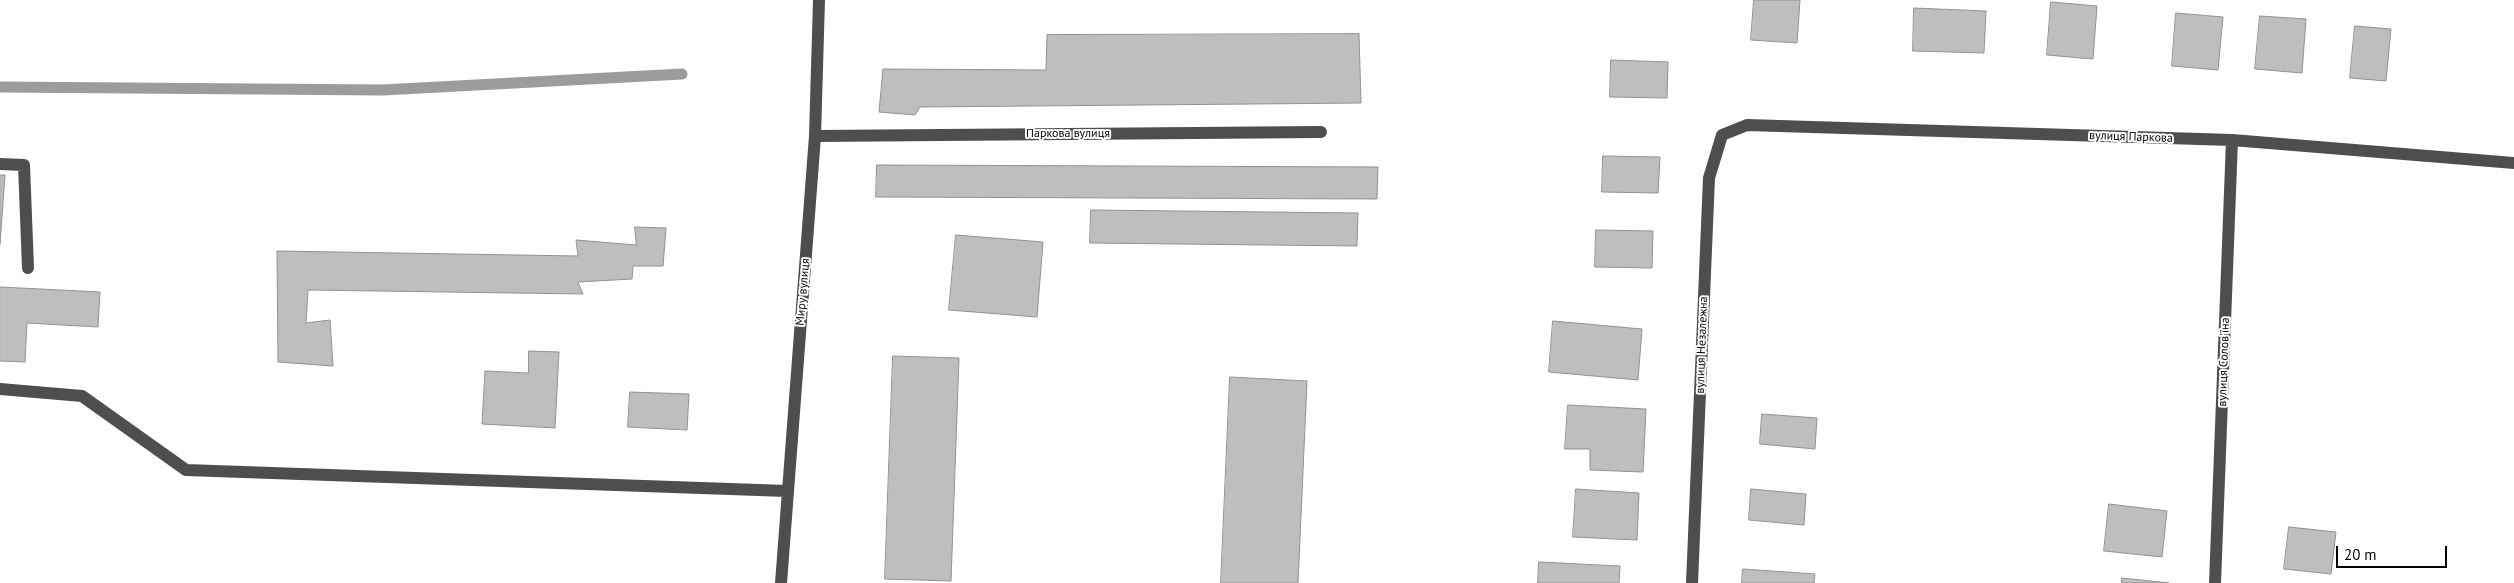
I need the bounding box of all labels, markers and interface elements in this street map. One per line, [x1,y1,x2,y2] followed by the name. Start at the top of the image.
[1026,127,1110,141] street label: Паркова вулиця
[2089,128,2173,146] street label: вулиця Паркова
[793,258,813,326] street label: Миру вулиця
[1693,296,1711,394] street label: вулиця Незалежна
[2215,317,2233,407] street label: вулиця Солов'їна
[2339,536,2450,568] scale bar
[2344,545,2377,564] text: 20 m

